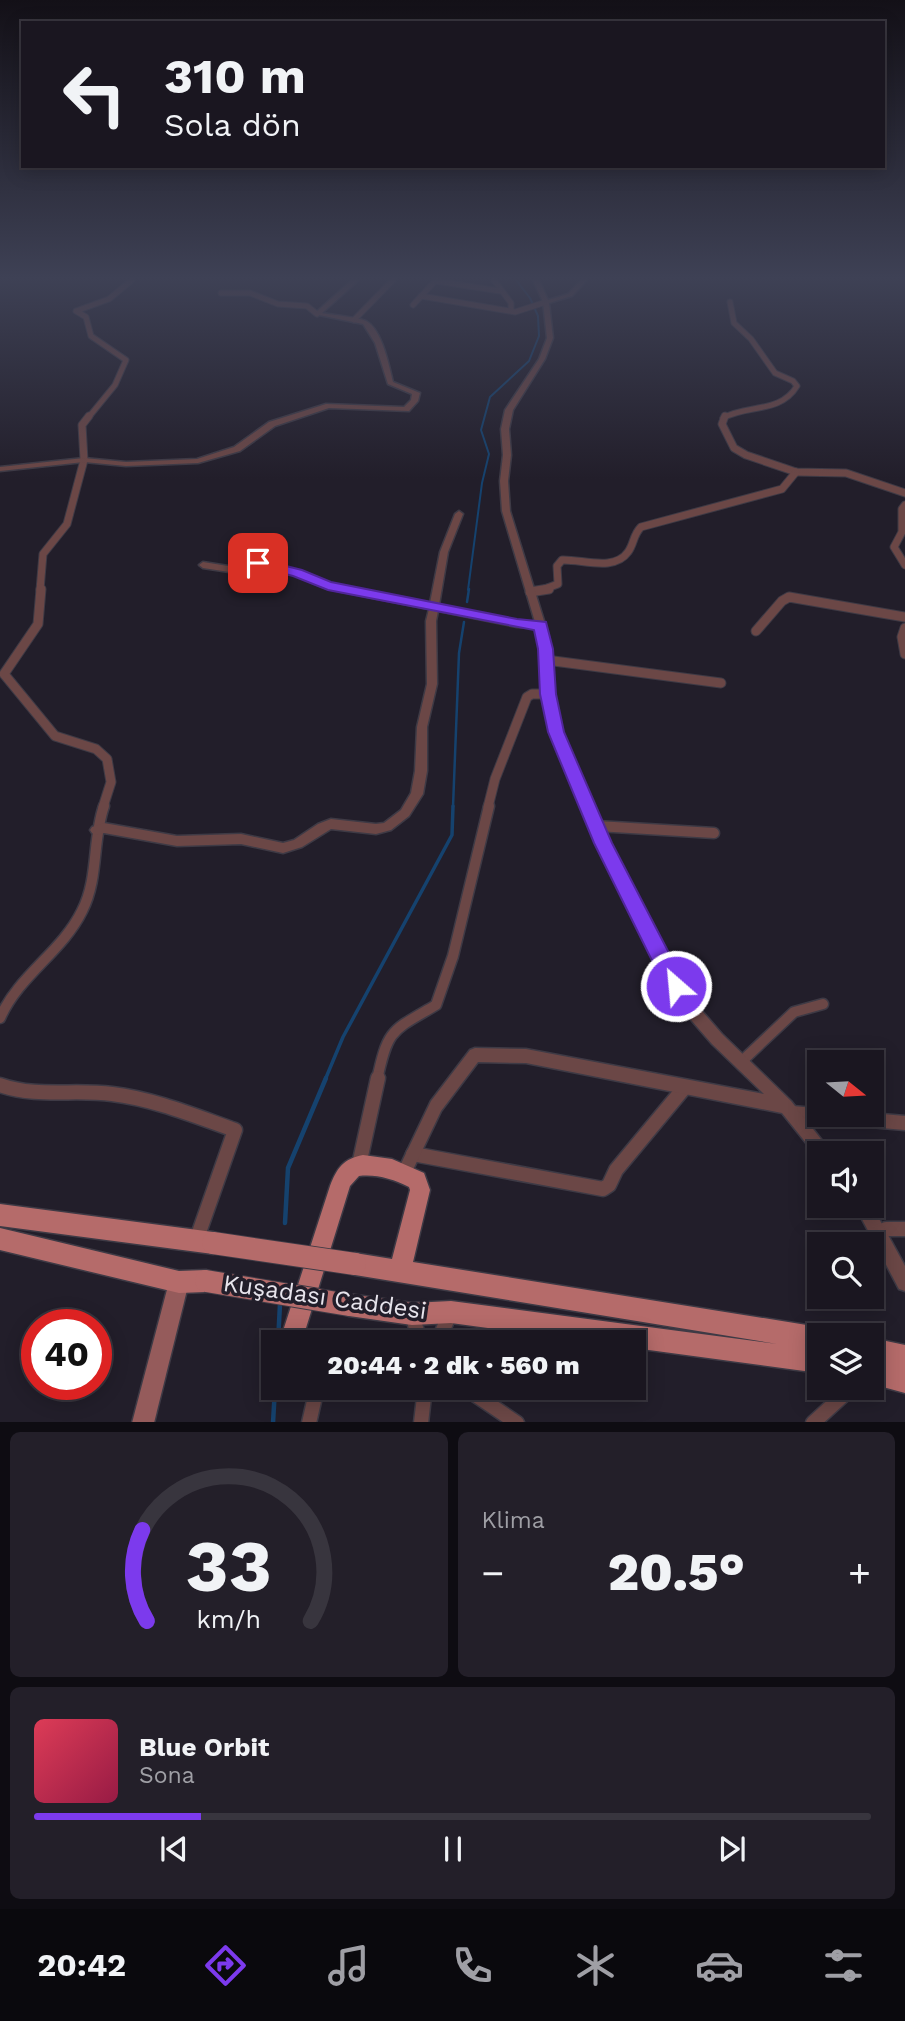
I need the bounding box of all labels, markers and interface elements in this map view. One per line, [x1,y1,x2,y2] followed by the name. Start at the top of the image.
[164,47,306,105] text: 310 m
[49,49,140,140] icon: left
[164,106,301,144] text: Sola dön
[228,533,288,593] pin
[239,544,277,582] icon: arrive
[639,949,713,1023] position arrow
[807,1050,884,1127] north arrow
[807,1050,884,1400] map controls
[807,1141,884,1218] button: sound
[807,1232,884,1309] button: search
[222,1269,428,1325] street label: Kuşadası Caddesi
[21,1309,112,1400] speed limit sign: 40
[807,1323,884,1400] button: layers
[327,1350,580,1380] text: 20:44 · 2 dk · 560 m
[482,1507,545,1534] text: Klima
[186,1523,272,1609] text: 33
[608,1542,745,1603] text: 20.5°
[482,1551,504,1595] text: −
[848,1551,871,1595] text: +
[197,1604,261,1633] text: km/h
[139,1732,269,1762] text: Blue Orbit
[139,1762,195,1789] text: Sona
[155,1830,193,1868] icon: previous
[434,1830,472,1868] icon: pause
[713,1830,751,1868] icon: next
[201,1941,250,1990] icon: directions
[324,1941,373,1990] icon: music
[448,1941,497,1990] icon: phone
[571,1941,620,1990] icon: climate
[695,1941,744,1990] icon: car
[819,1941,868,1990] icon: filters
[37,1946,126,1984] text: 20:42

